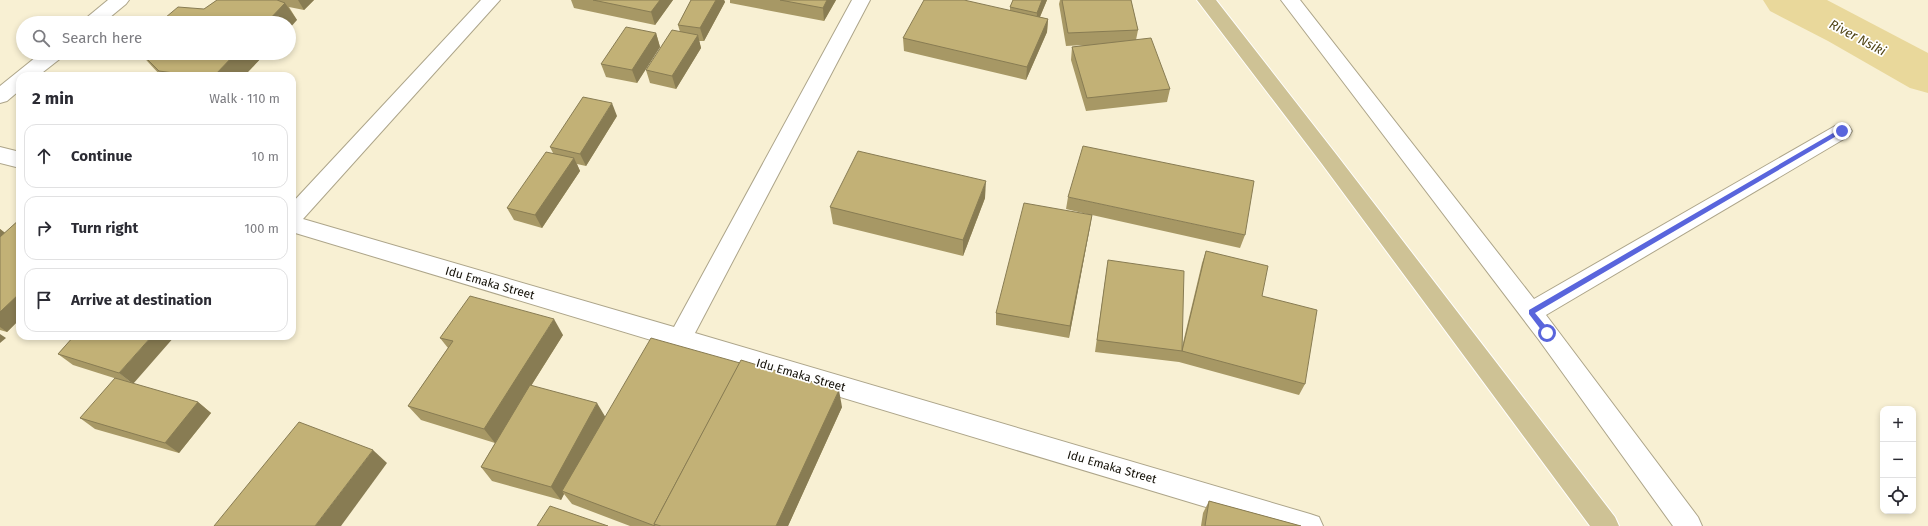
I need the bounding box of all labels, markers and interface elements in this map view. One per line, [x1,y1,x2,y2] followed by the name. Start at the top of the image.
[16,16,296,60] search box
[1827,16,1889,59] water label: River Nsiki
[30,27,52,49] icon: search
[62,29,142,47] text: Search here
[32,88,74,109] text: 2 min
[209,91,280,106] text: Walk · 110 m
[1833,122,1851,140] route end
[33,145,55,167] icon: ahead
[71,147,132,165] text: Continue
[252,149,279,164] text: 10 m
[33,217,55,239] icon: right
[71,219,138,237] text: Turn right
[244,221,279,236] text: 100 m
[444,264,537,303] street label: Idu Emaka Street
[33,289,55,311] icon: arrive
[71,291,212,309] text: Arrive at destination
[1538,324,1556,342] route start
[755,356,848,395] street label: Idu Emaka Street
[1880,406,1916,514] map controls
[1880,406,1916,442] button: +
[1880,442,1916,478] button: −
[1066,448,1159,487] street label: Idu Emaka Street
[1880,478,1916,514] button: locate

